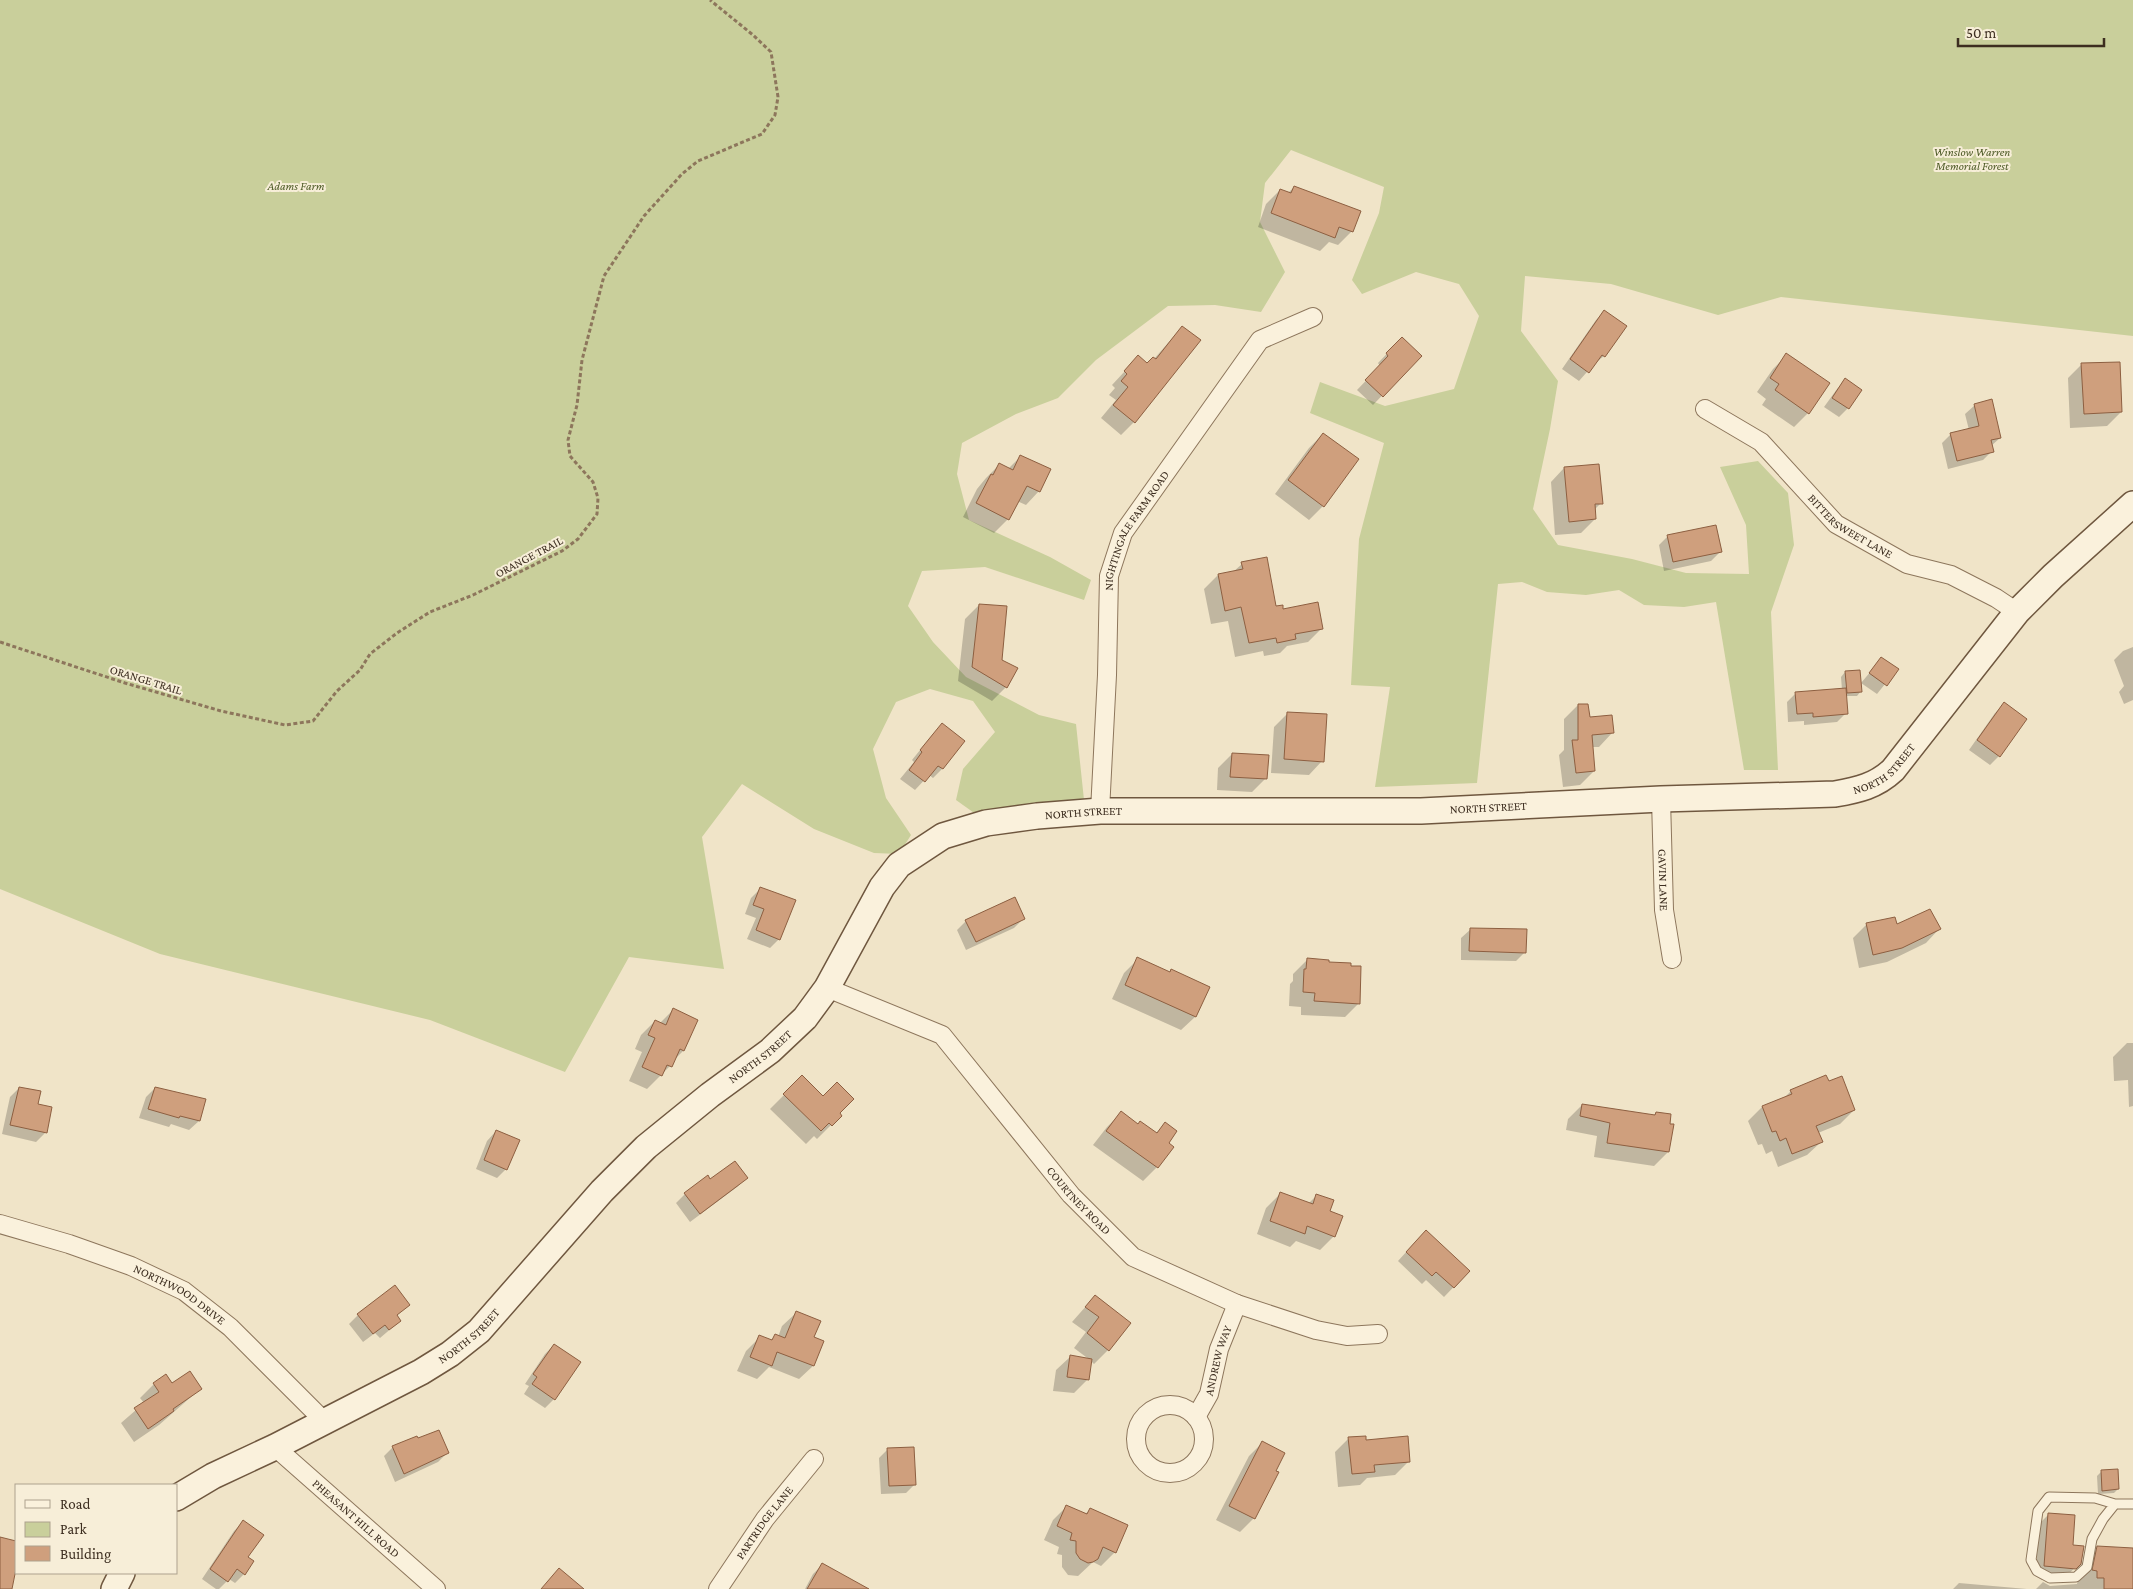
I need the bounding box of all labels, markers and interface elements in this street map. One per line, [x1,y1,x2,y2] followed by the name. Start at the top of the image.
[1958,15,2104,47] scale bar
[1966,25,1996,41] text: 50 m
[1934,145,2010,173] park label: Winslow Warren Memorial Forest
[266,179,325,193] park label: Adams Farm
[1101,468,1172,591] street label: NIGHTINGALE FARM ROAD
[1805,491,1895,562] street label: BITTERSWEET LANE
[493,533,565,581] street label: ORANGE TRAIL
[108,662,184,698] street label: ORANGE TRAIL
[1851,740,1918,797] street label: NORTH STREET
[1449,799,1528,817] street label: NORTH STREET
[1044,804,1122,822] street label: NORTH STREET
[1655,849,1671,912] street label: GAVIN LANE
[726,1027,795,1086] street label: NORTH STREET
[1044,1164,1114,1238] street label: COURTNEY ROAD
[131,1261,229,1328] street label: NORTHWOOD DRIVE
[436,1305,503,1366] street label: NORTH STREET
[1202,1323,1235,1397] street label: ANDREW WAY
[310,1476,402,1561] street label: PHEASANT HILL ROAD
[733,1483,796,1562] street label: PARTRIDGE LANE
[15,1484,178,1574] legend
[60,1496,91,1512] text: Road
[60,1521,87,1537] text: Park
[60,1546,111,1563] text: Building

